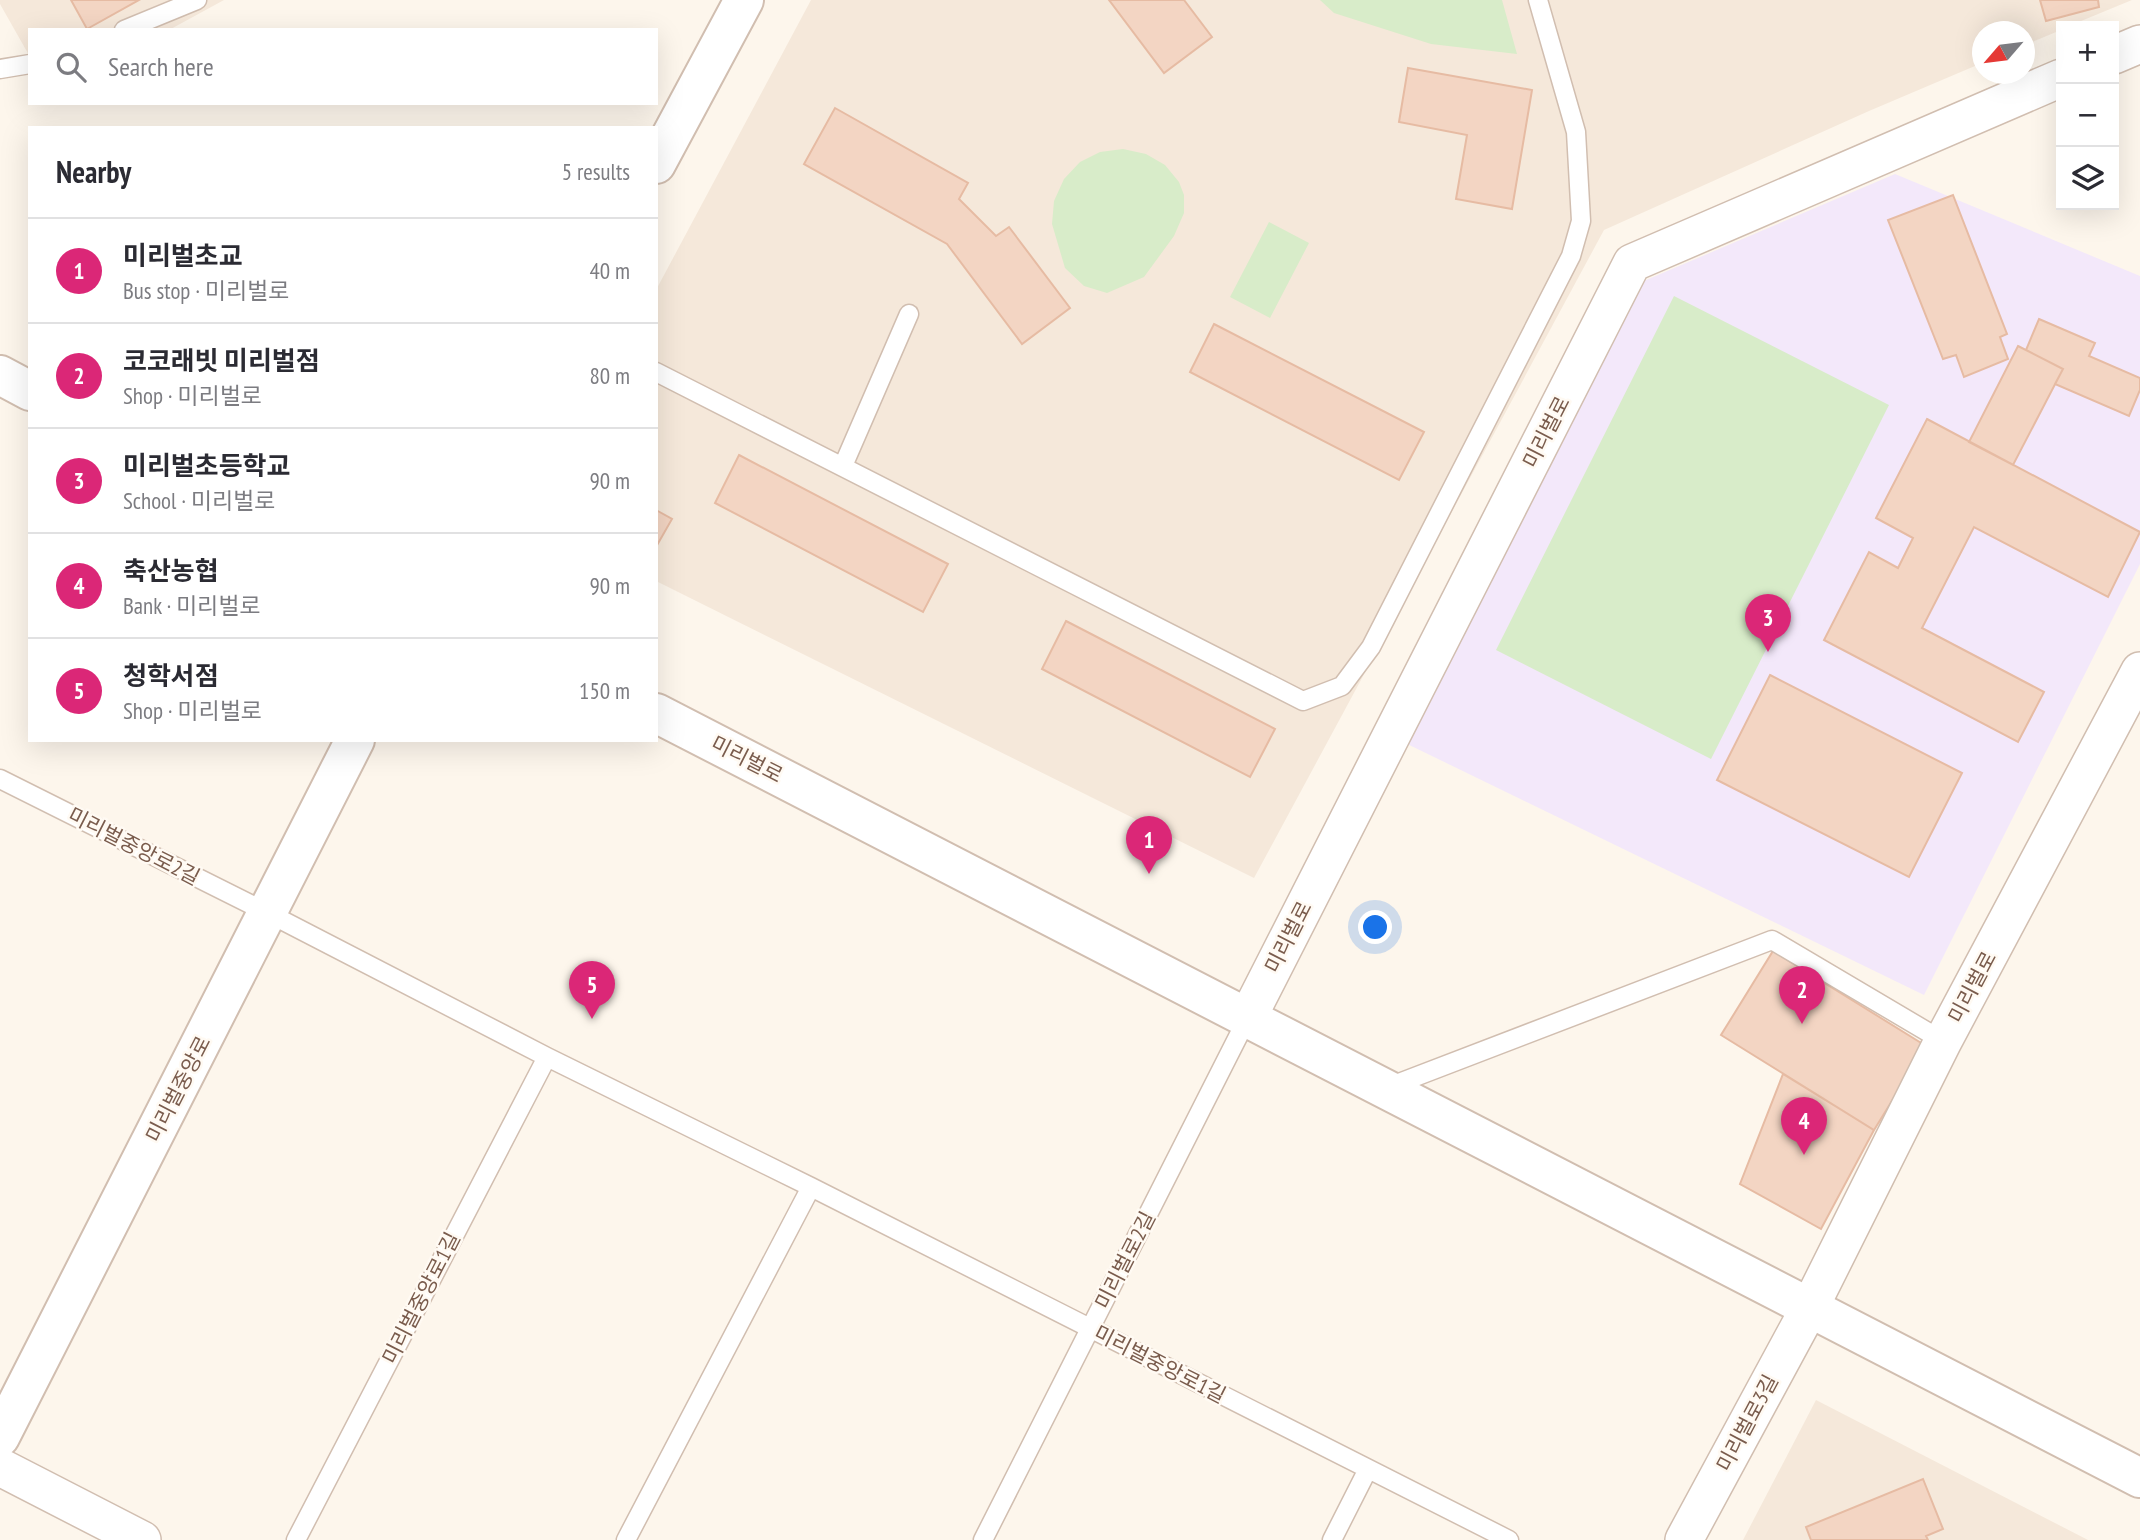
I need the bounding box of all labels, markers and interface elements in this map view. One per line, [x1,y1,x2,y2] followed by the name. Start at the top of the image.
[1972,21,2035,84] north arrow
[2056,21,2119,210] map controls
[2056,21,2119,84] button: +
[28,28,658,105] search box
[52,48,90,86] icon: search
[108,50,214,83] text: Search here
[2056,84,2119,147] button: −
[2056,147,2119,210] button: layers
[56,152,131,191] text: Nearby
[562,157,630,186] text: 5 results
[123,239,243,272] text: 미리벌초교
[74,256,85,285] text: 1
[589,256,630,285] text: 40 m
[123,276,290,305] text: Bus stop · 미리벌로
[123,344,320,377] text: 코코래빗 미리벌점
[74,361,85,390] text: 2
[589,361,630,390] text: 80 m
[123,381,262,410] text: Shop · 미리벌로
[1516,391,1576,473] street label: 미리벌로
[123,449,290,482] text: 미리벌초등학교
[74,466,85,495] text: 3
[589,466,630,495] text: 90 m
[123,486,276,515] text: School · 미리벌로
[123,554,219,587] text: 축산농협
[74,571,85,600] text: 4
[589,571,630,600] text: 90 m
[123,591,261,620] text: Bank · 미리벌로
[1745,594,1791,652] pin: 3
[123,659,219,692] text: 청학서점
[74,676,85,705] text: 5
[579,676,630,705] text: 150 m
[123,696,262,725] text: Shop · 미리벌로
[706,729,788,789] street label: 미리벌로
[63,801,205,891] street label: 미리벌중앙로2길
[1126,816,1172,874] pin: 1
[1258,896,1318,978] street label: 미리벌로
[1358,910,1392,944] your location
[1942,947,2002,1027] street label: 미리벌로
[569,961,615,1019] pin: 5
[1779,966,1825,1024] pin: 2
[140,1031,216,1147] street label: 미리벌중앙로
[1781,1097,1827,1155] pin: 4
[1089,1207,1161,1313] street label: 미리벌로2길
[376,1227,466,1369] street label: 미리벌중앙로1길
[1089,1319,1231,1409] street label: 미리벌중앙로1길
[1710,1370,1784,1476] street label: 미리벌로3길

